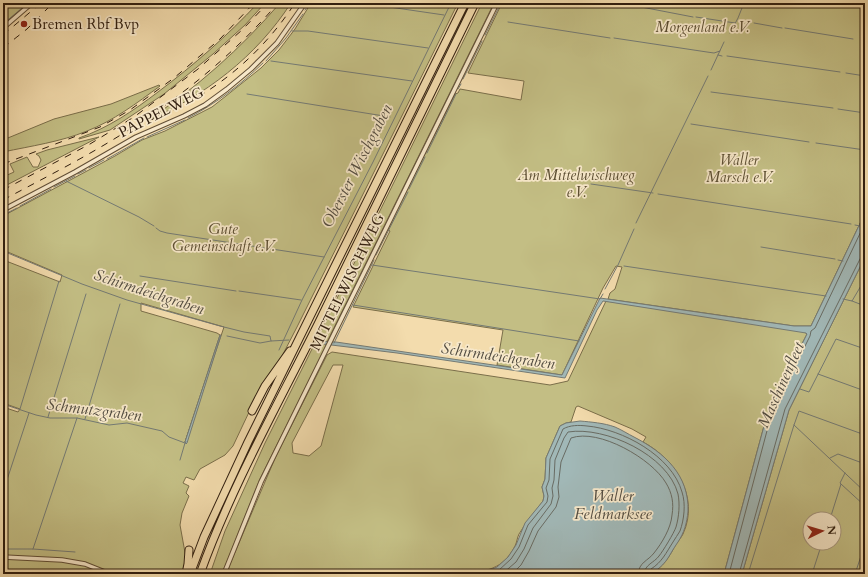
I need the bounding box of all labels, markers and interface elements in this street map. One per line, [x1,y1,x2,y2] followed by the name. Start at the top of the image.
[32,14,139,34] place label: Bremen Rbf Bvp
[655,17,751,37] park label: Morgenland e.V.
[19,19,29,29] marker: Bremen Rbf Bvp
[115,82,207,142] street label: PAPPELWEG
[316,100,398,231] water label: Oberster Wischgraben
[706,150,774,187] park label: Waller Marsch e.V.
[516,165,635,202] park label: Am Mittelwischweg e.V.
[305,210,389,354] street label: MITTELWISCHWEG
[172,219,276,256] park label: Gute Gemeinschaft e.V.
[91,264,207,320] water label: Schirmdeichgraben
[440,337,556,375] water label: Schirmdeichgraben
[752,338,810,431] water label: Maschinenfleet
[45,393,143,427] water label: Schmutzgraben
[574,485,653,525] water label: Waller Feldmarksee
[802,511,842,551] north arrow
[824,525,839,536] text: N

